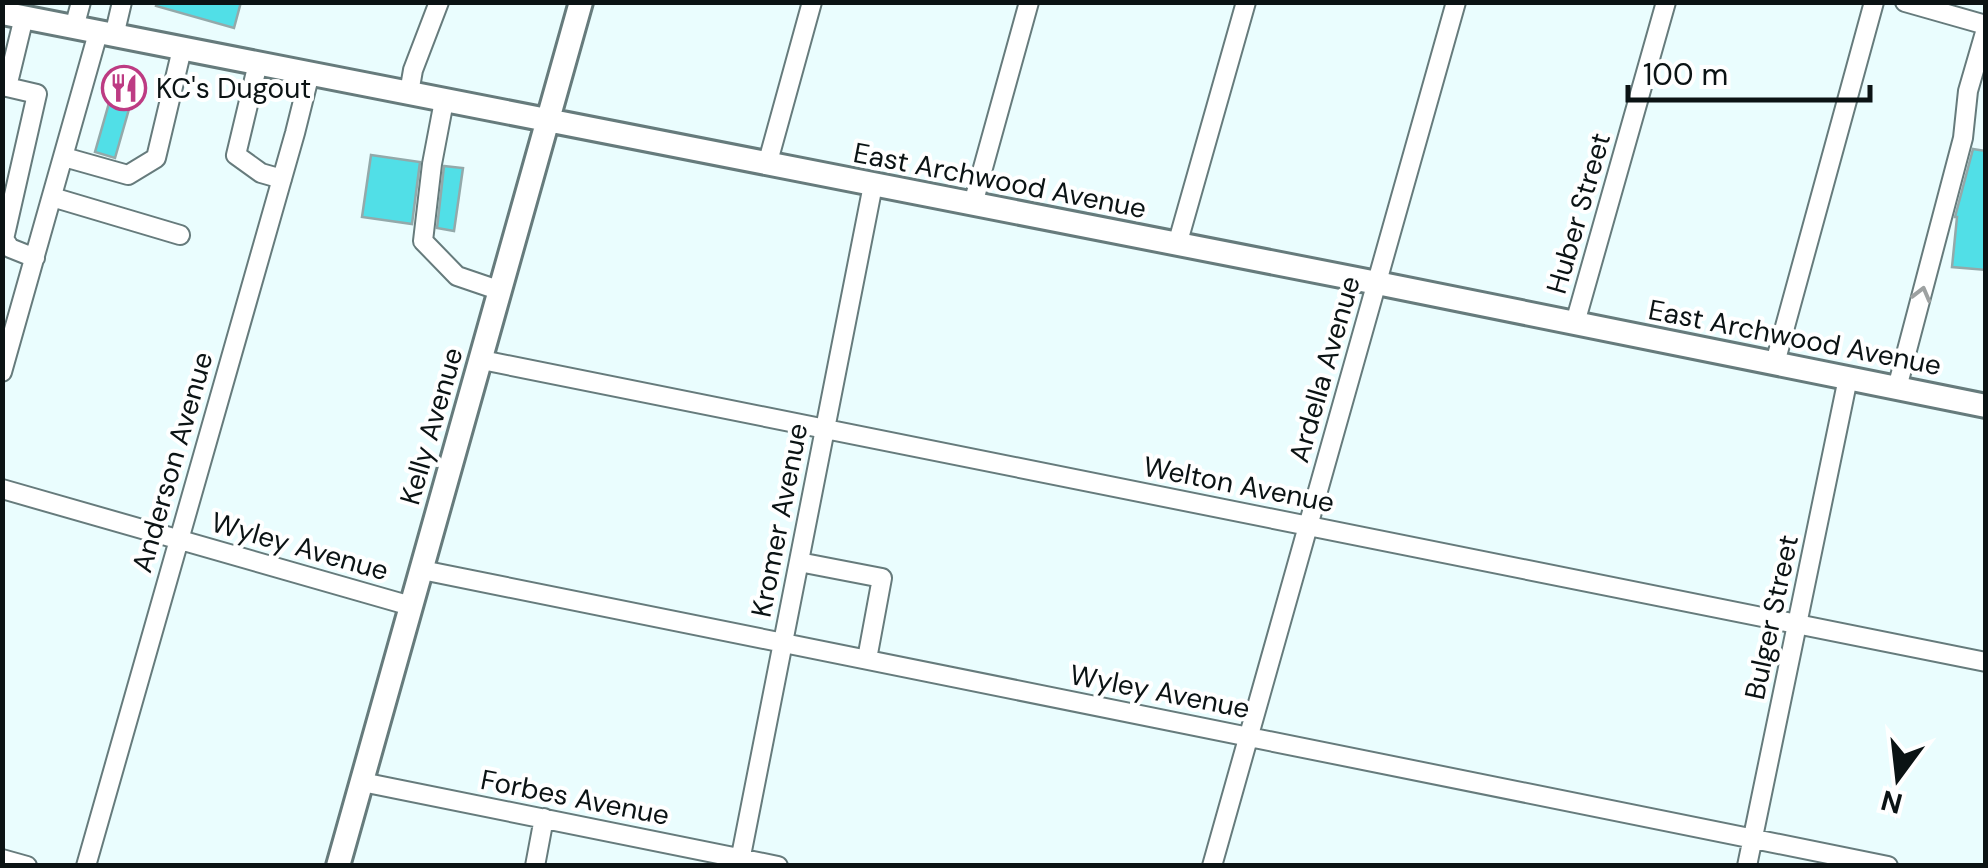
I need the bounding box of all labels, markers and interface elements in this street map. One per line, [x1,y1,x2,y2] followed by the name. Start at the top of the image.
[1628,40,1870,102] scale bar
[1643,55,1728,94] text: 100 m
[101,65,147,111] restaurant icon: KC's Dugout
[156,70,311,107] place label: KC's Dugout
[1538,128,1619,298] street label: Huber Street
[850,134,1150,227] street label: East Archwood Avenue
[1280,272,1369,467] street label: Ardella Avenue
[1911,286,1932,303] one-way arrow
[1645,291,1945,384] street label: East Archwood Avenue
[391,343,472,509] street label: Kelly Avenue
[123,348,222,577] street label: Anderson Avenue
[743,420,816,620] street label: Kromer Avenue
[1140,448,1337,521] street label: Welton Avenue
[207,504,393,589] street label: Wyley Avenue
[1736,531,1807,703] street label: Bulger Street
[1067,656,1253,727] street label: Wyley Avenue
[1848,728,1948,828] north arrow
[477,761,672,834] street label: Forbes Avenue
[1877,781,1906,822] text: N

